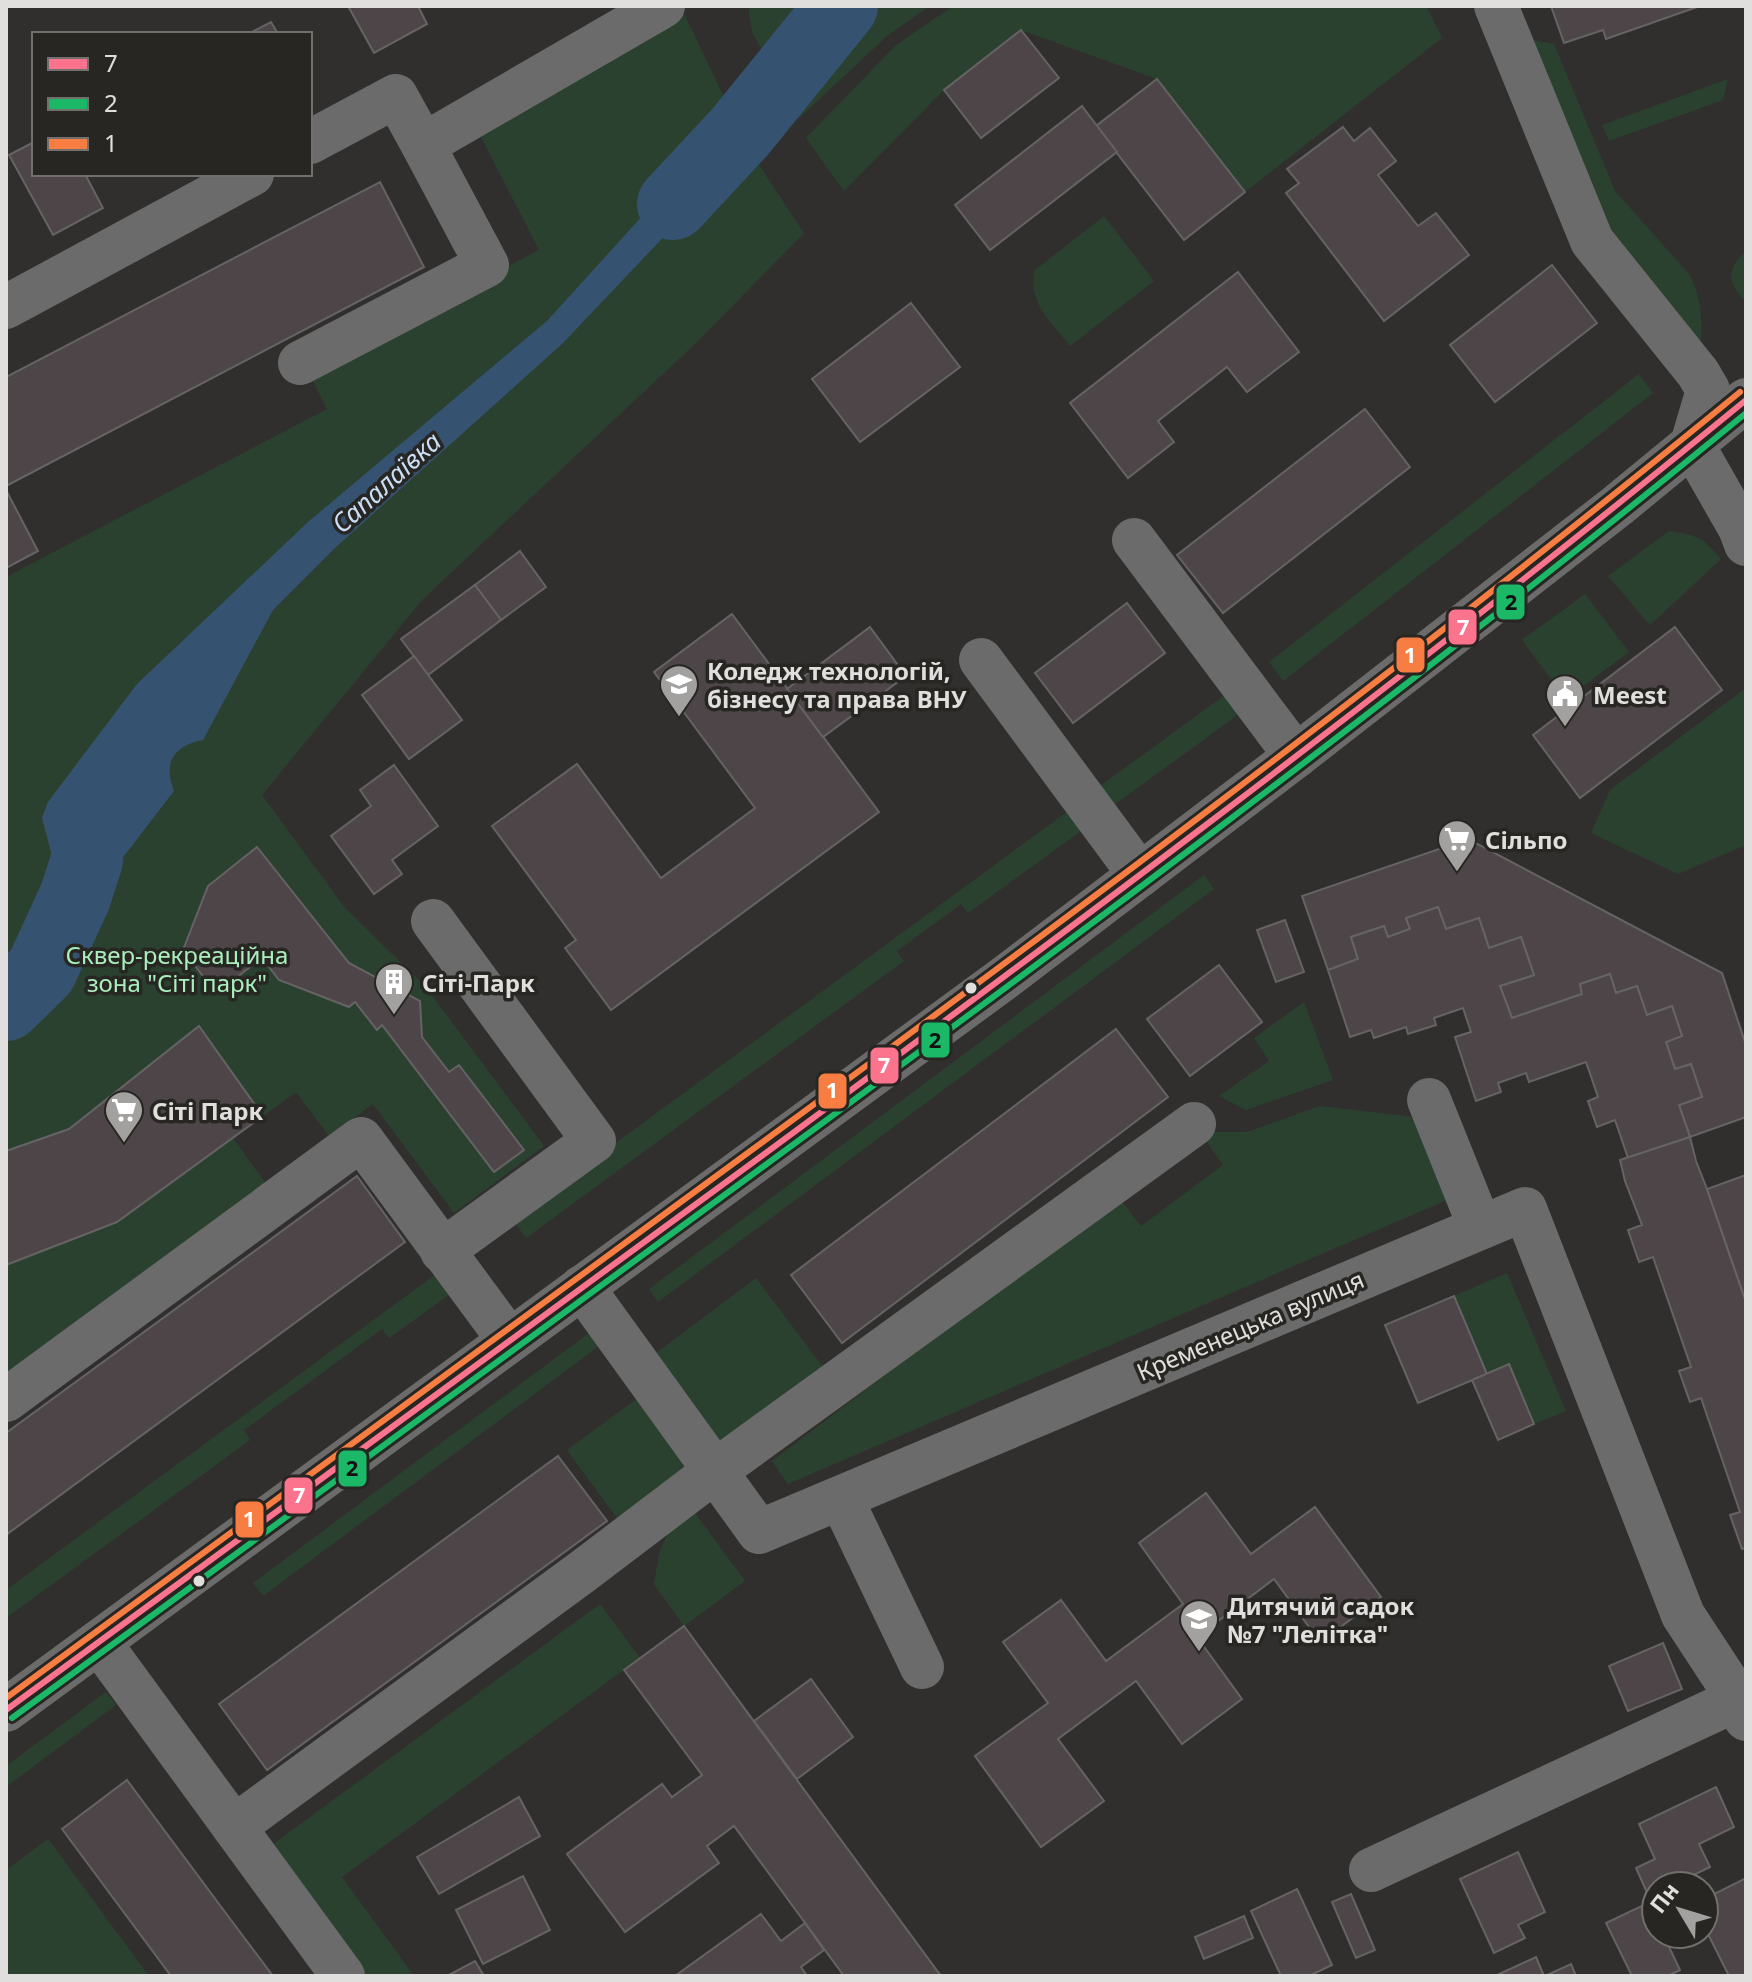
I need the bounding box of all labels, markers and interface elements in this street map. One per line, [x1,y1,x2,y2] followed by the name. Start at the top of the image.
[32,32,312,176] legend
[104,46,118,79] text: 7
[104,86,118,119] text: 2
[104,126,118,159] text: 1
[324,423,449,541] water label: Сапалаївка
[1495,583,1526,621] line badge: 2
[1505,586,1517,616] text: 2
[1447,608,1478,646] line badge: 7
[1457,611,1469,641] text: 7
[1395,636,1426,674] line badge: 1
[1404,639,1416,669] text: 1
[707,654,967,715] place label: Коледж технологій, бізнесу та права ВНУ
[658,663,700,718] school or university icon: Коледж технологій, бізнесу та права ВНУ
[1544,673,1586,728] public building icon: Meest
[1593,678,1667,711] place label: Meest
[1436,818,1478,873] supermarket icon: Сільпо
[1485,823,1568,856] place label: Сільпо
[66,938,288,999] park label: Сквер-рекреаційна зона "Сіті парк"
[373,961,415,1016] building icon: Сіті-Парк
[422,966,535,999] place label: Сіті-Парк
[963,980,979,996] unlabelled marker
[920,1021,951,1059] line badge: 2
[929,1024,941,1054] text: 2
[869,1046,900,1085] line badge: 7
[878,1049,890,1079] text: 7
[817,1072,848,1110] line badge: 1
[826,1074,838,1104] text: 1
[103,1089,145,1144] supermarket icon: Сіті Парк
[152,1094,263,1127] place label: Сіті Парк
[1131,1262,1369,1388] street label: Кременецька вулиця
[337,1449,368,1488] line badge: 2
[346,1452,358,1482] text: 2
[283,1476,314,1515] line badge: 7
[293,1479,305,1509] text: 7
[234,1500,265,1539] line badge: 1
[243,1503,255,1533] text: 1
[191,1573,207,1589] unlabelled marker
[1227,1589,1414,1650] place label: Дитячий садок №7 "Лелітка"
[1178,1598,1220,1653] school or university icon: Дитячий садок №7 "Лелітка"
[1640,1870,1720,1950] north arrow
[1642,1876,1685,1919] text: Пн

